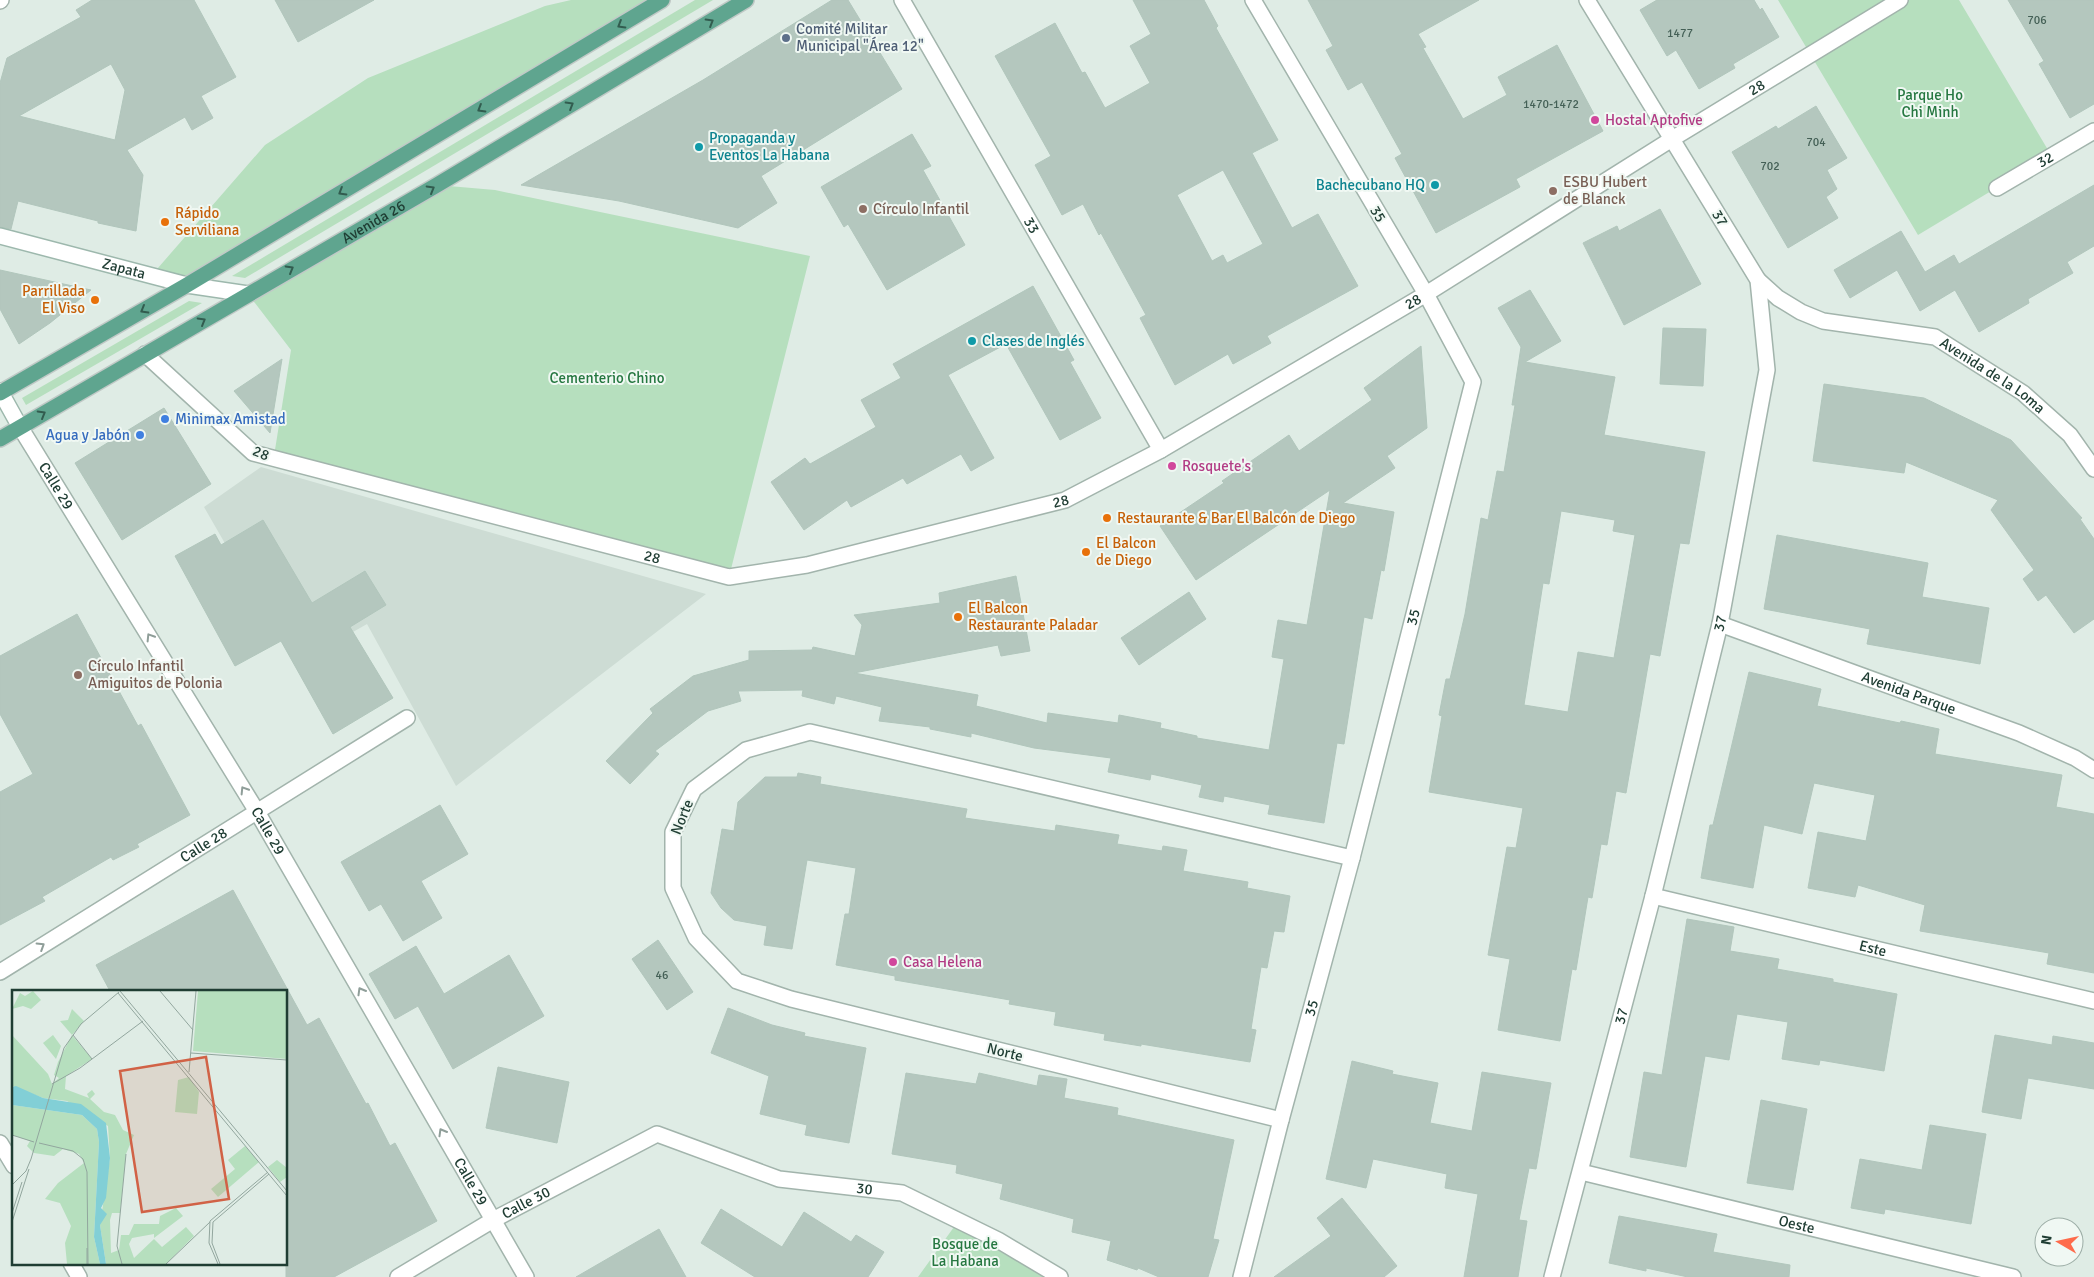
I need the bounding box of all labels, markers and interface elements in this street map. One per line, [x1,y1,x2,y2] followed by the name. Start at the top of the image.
[2027,13,2047,28] house number: 706
[704,18,713,28] one-way arrow
[617,19,626,29] one-way arrow
[796,20,924,55] place label: Comité Militar Municipal "Área 12"
[1667,26,1693,41] house number: 1477
[780,32,792,44] marker: Comité Militar Municipal "Área 12"
[1745,75,1768,99] street label: 28
[1897,86,1963,121] park label: Parque Ho Chi Minh
[1523,97,1579,112] house number: 1470-1472
[478,102,487,112] one-way arrow
[565,102,574,112] one-way arrow
[1605,111,1703,129] place label: Hostal Aptofive
[1589,114,1601,126] marker: Hostal Aptofive
[709,129,830,164] place label: Propaganda y Eventos La Habana
[1806,135,1826,150] house number: 704
[693,141,705,153] marker: Propaganda y Eventos La Habana
[2034,148,2057,171] street label: 32
[1760,159,1780,174] house number: 702
[1563,173,1647,208] place label: ESBU Hubert de Blanck
[1316,176,1425,194] place label: Bachecubano HQ
[1429,179,1441,191] marker: Bachecubano HQ
[425,185,434,195] one-way arrow
[1547,185,1559,197] marker: ESBU Hubert de Blanck
[338,186,347,196] one-way arrow
[339,196,408,247] street label: Avenida 26
[873,200,969,218] place label: Círculo Infantil
[1366,202,1390,226] street label: 35
[857,203,869,215] marker: Círculo Infantil
[175,204,239,239] place label: Rápido Serviliana
[1708,206,1732,230] street label: 37
[1020,214,1044,237] street label: 33
[159,216,171,228] marker: Rápido Serviliana
[100,254,147,283] street label: Zapata
[284,266,293,276] one-way arrow
[22,282,85,317] place label: Parrillada El Viso
[1401,290,1425,314] street label: 28
[89,294,101,306] marker: Parrillada El Viso
[141,303,150,313] one-way arrow
[196,317,205,327] one-way arrow
[982,332,1085,350] place label: Clases de Inglés
[1937,334,2049,417] street label: Avenida de la Loma
[966,335,978,347] marker: Clases de Inglés
[550,369,665,387] park label: Cementerio Chino
[36,410,45,420] one-way arrow
[175,410,286,428] place label: Minimax Amistad
[159,413,171,425] marker: Minimax Amistad
[46,426,130,444] place label: Agua y Jabón
[134,429,146,441] marker: Agua y Jabón
[250,442,272,464] street label: 28
[1182,457,1251,475] place label: Rosquete's
[35,459,78,513] street label: Calle 29
[1166,460,1178,472] marker: Rosquete's
[1051,490,1071,512] street label: 28
[1117,509,1356,527] place label: Restaurante & Bar El Balcón de Diego
[1101,512,1113,524] marker: Restaurante & Bar El Balcón de Diego
[1096,534,1156,569] place label: El Balcon de Diego
[642,546,662,568] street label: 28
[1080,546,1092,558] marker: El Balcon de Diego
[968,599,1098,634] place label: El Balcon Restaurante Paladar
[1403,607,1424,627] street label: 35
[952,611,964,623] marker: El Balcon Restaurante Paladar
[1709,614,1730,633] street label: 37
[146,634,156,643] one-way arrow
[88,657,223,692] place label: Círculo Infantil Amiguitos de Polonia
[1859,667,1958,718] street label: Avenida Parque
[72,669,84,681] marker: Círculo Infantil Amiguitos de Polonia
[241,787,251,796] one-way arrow
[667,797,697,837] street label: Norte
[247,804,289,858] street label: Calle 29
[177,823,230,866] street label: Calle 28
[1857,936,1888,960] street label: Este
[36,943,45,952] one-way arrow
[903,953,982,971] place label: Casa Helena
[887,956,899,968] marker: Casa Helena
[656,968,668,983] house number: 46
[358,988,368,997] one-way arrow
[12,990,288,1264] inset map
[1301,998,1322,1018] street label: 35
[1610,1006,1632,1026] street label: 37
[985,1039,1025,1065] street label: Norte
[439,1129,449,1138] one-way arrow
[450,1154,492,1209] street label: Calle 29
[855,1179,874,1199] street label: 30
[499,1183,553,1223] street label: Calle 30
[1777,1211,1817,1237] street label: Oeste
[2034,1217,2084,1267] north arrow
[2037,1234,2056,1246] text: N
[931,1235,999,1270] park label: Bosque de La Habana

